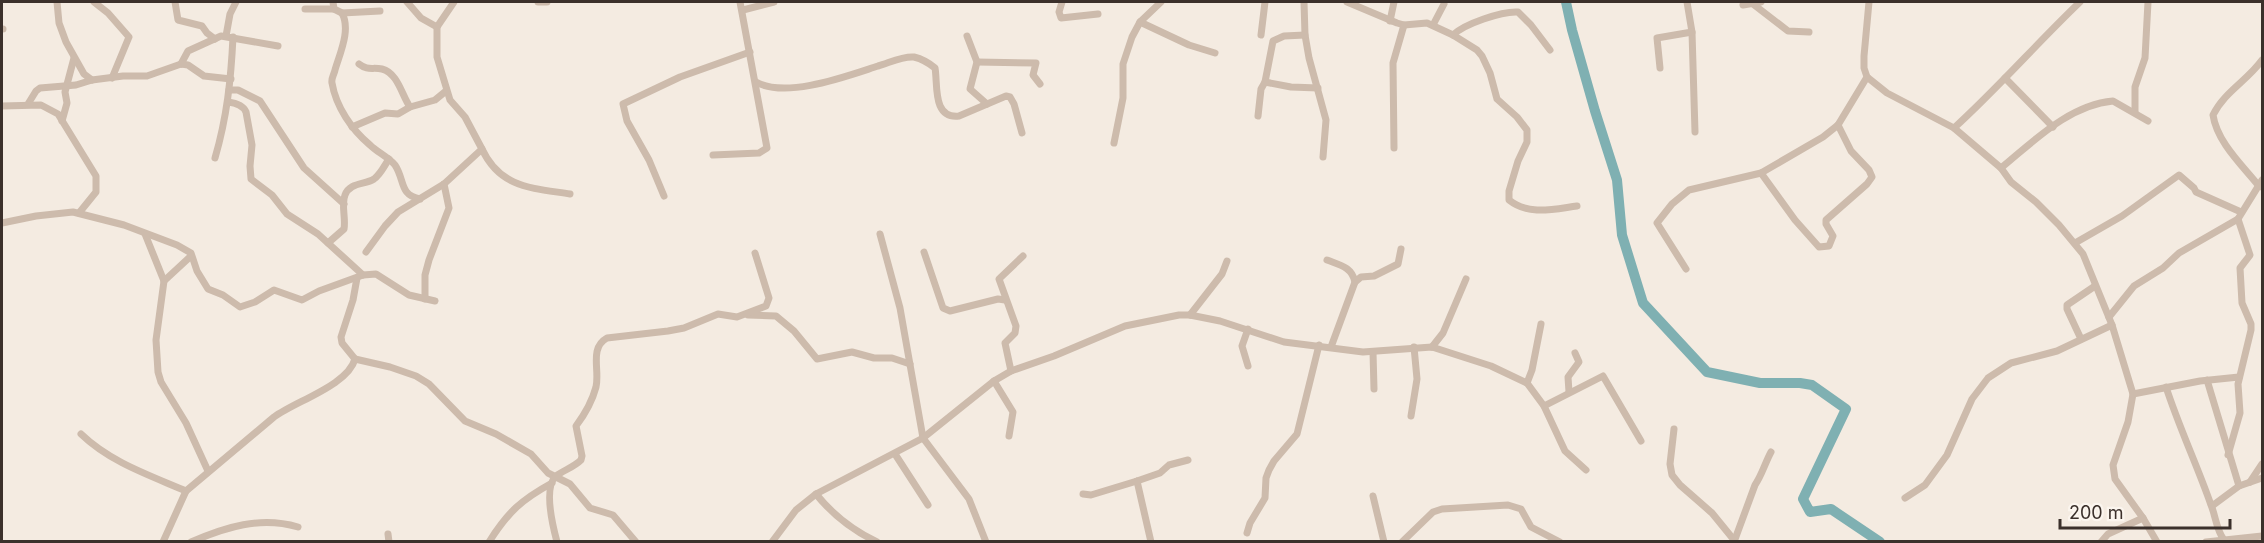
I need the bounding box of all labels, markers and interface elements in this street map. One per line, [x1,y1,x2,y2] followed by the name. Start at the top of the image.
[2060,492,2230,530] scale bar
[2069,502,2124,523] text: 200 m

